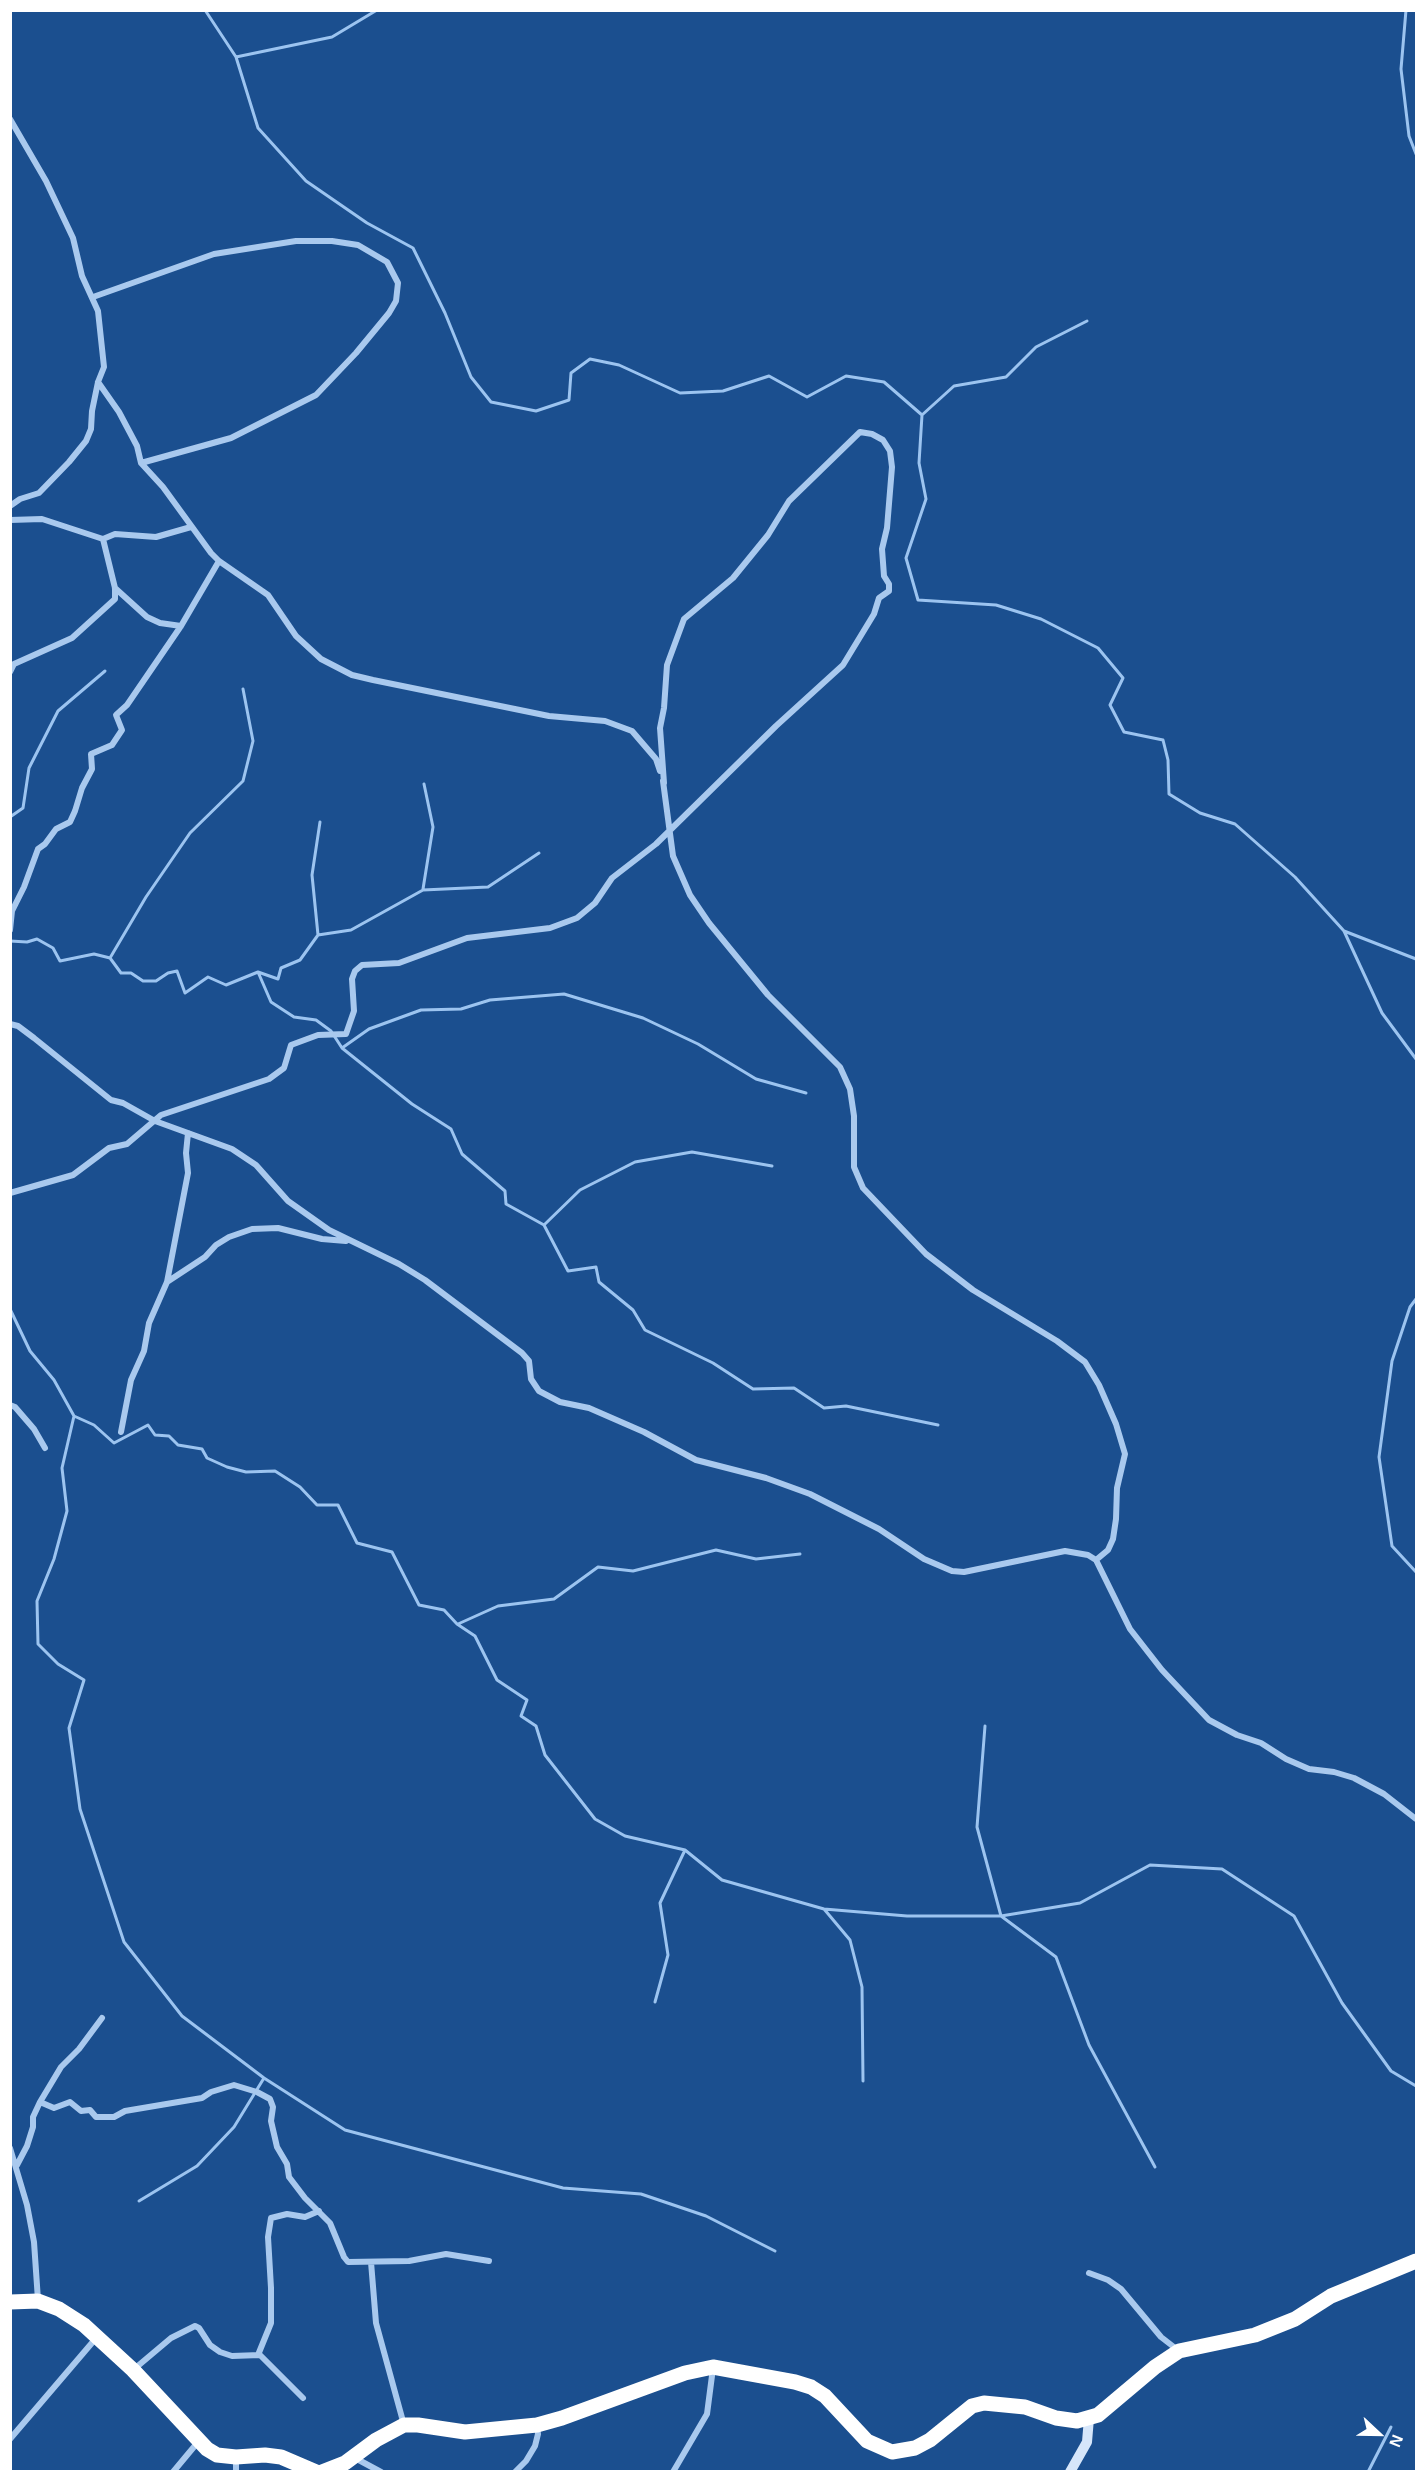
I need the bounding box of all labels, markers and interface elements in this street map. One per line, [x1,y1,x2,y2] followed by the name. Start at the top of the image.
[1349,2404,1409,2464] north arrow
[1386,2432,1406,2449] text: N

